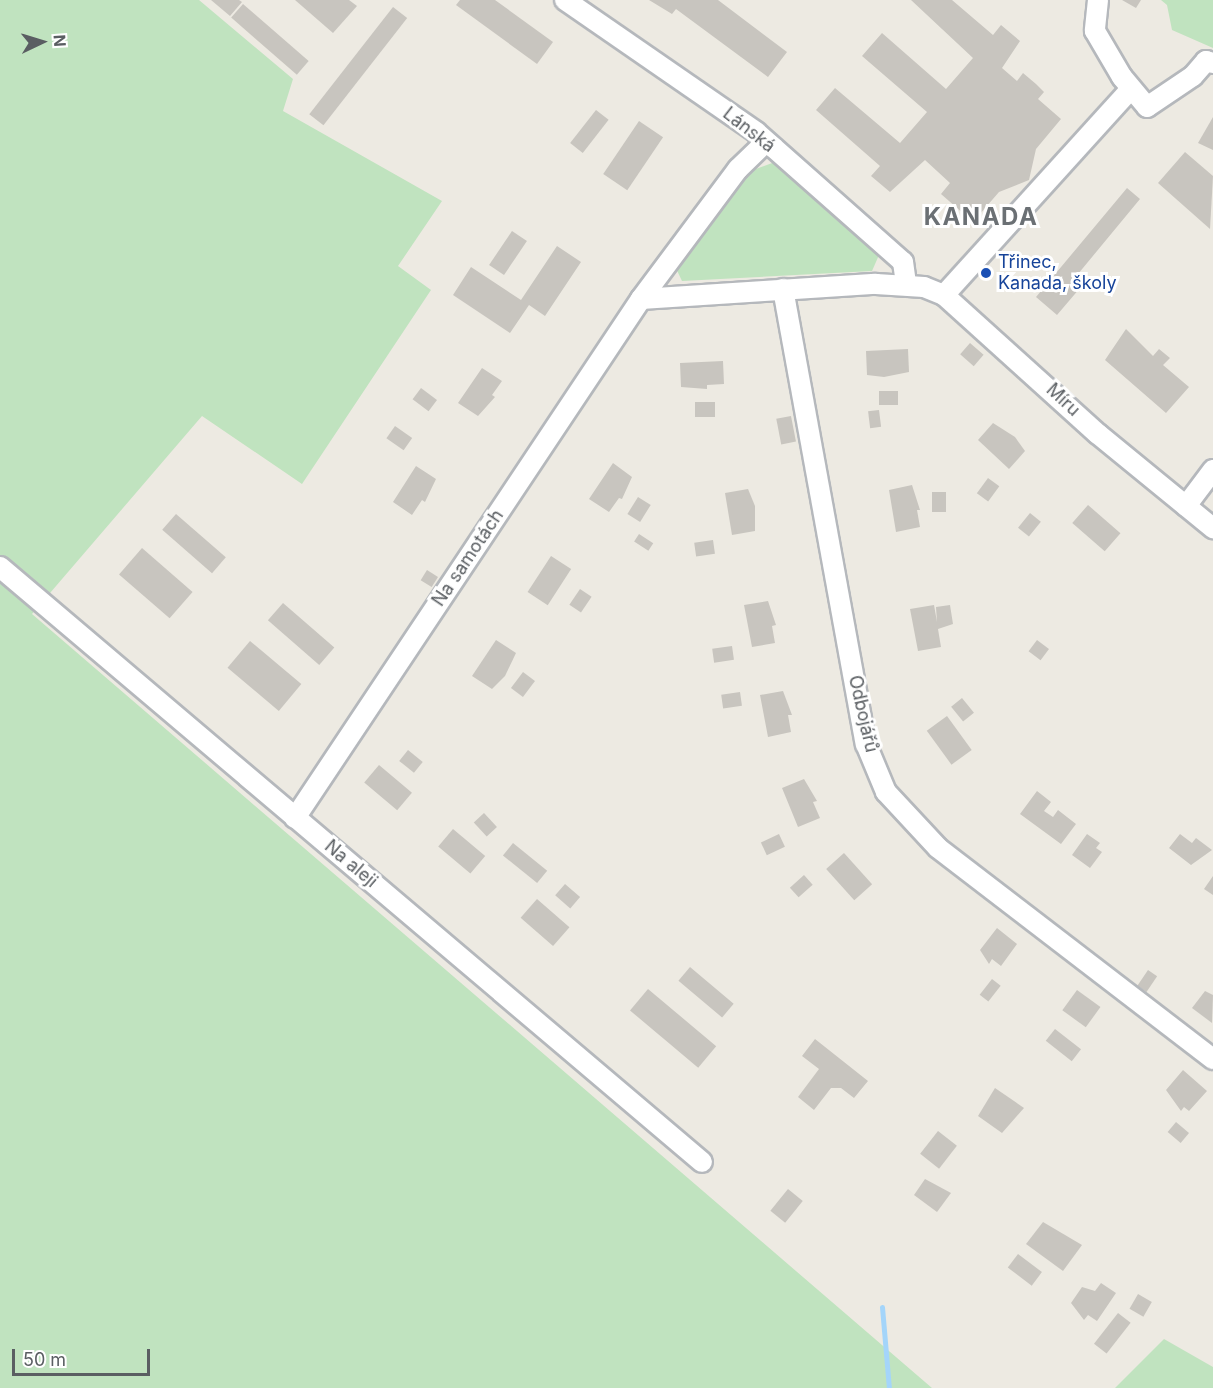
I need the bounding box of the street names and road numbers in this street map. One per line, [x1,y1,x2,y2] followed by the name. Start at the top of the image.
[719,103,779,157] street label: Lánská
[1042,379,1084,421] street label: Míru
[428,506,508,610] street label: Na samotách
[844,673,882,755] street label: Odbojářů
[320,836,382,892] street label: Na aleji

